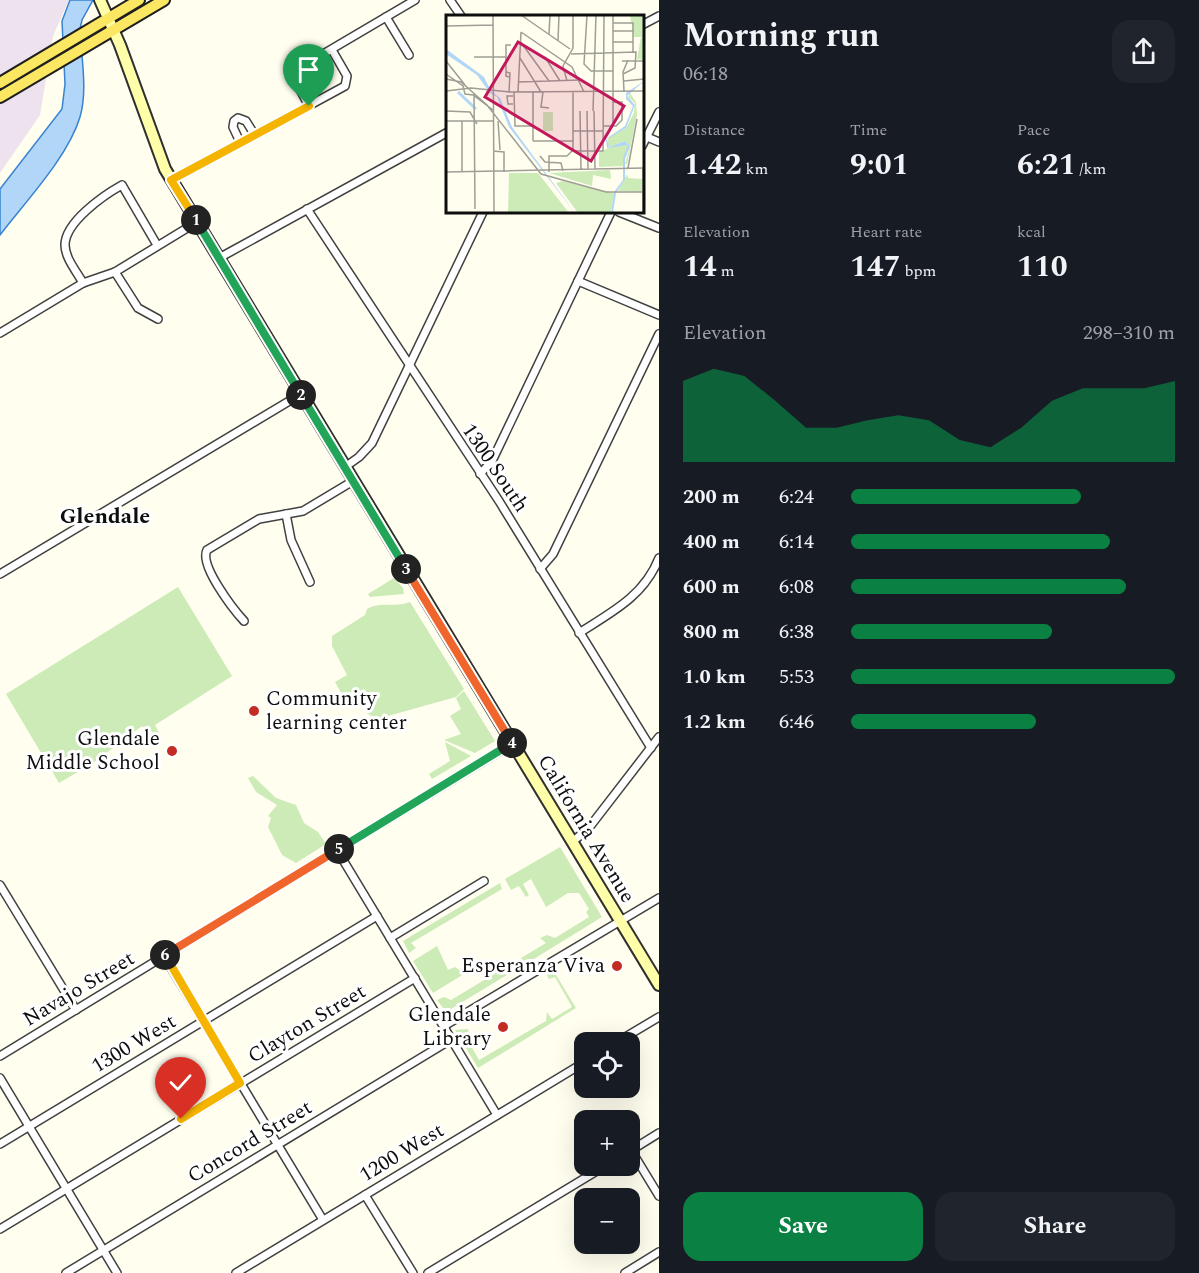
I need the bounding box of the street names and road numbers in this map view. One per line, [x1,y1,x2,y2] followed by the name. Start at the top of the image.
[453,417,537,519] street label: 1300 South
[529,749,643,909] street label: California Avenue
[17,943,141,1035] street label: Navajo Street
[242,976,372,1072] street label: Clayton Street
[86,1006,182,1082] street label: 1300 West
[181,1092,319,1192] street label: Concord Street
[354,1115,450,1191] street label: 1200 West

